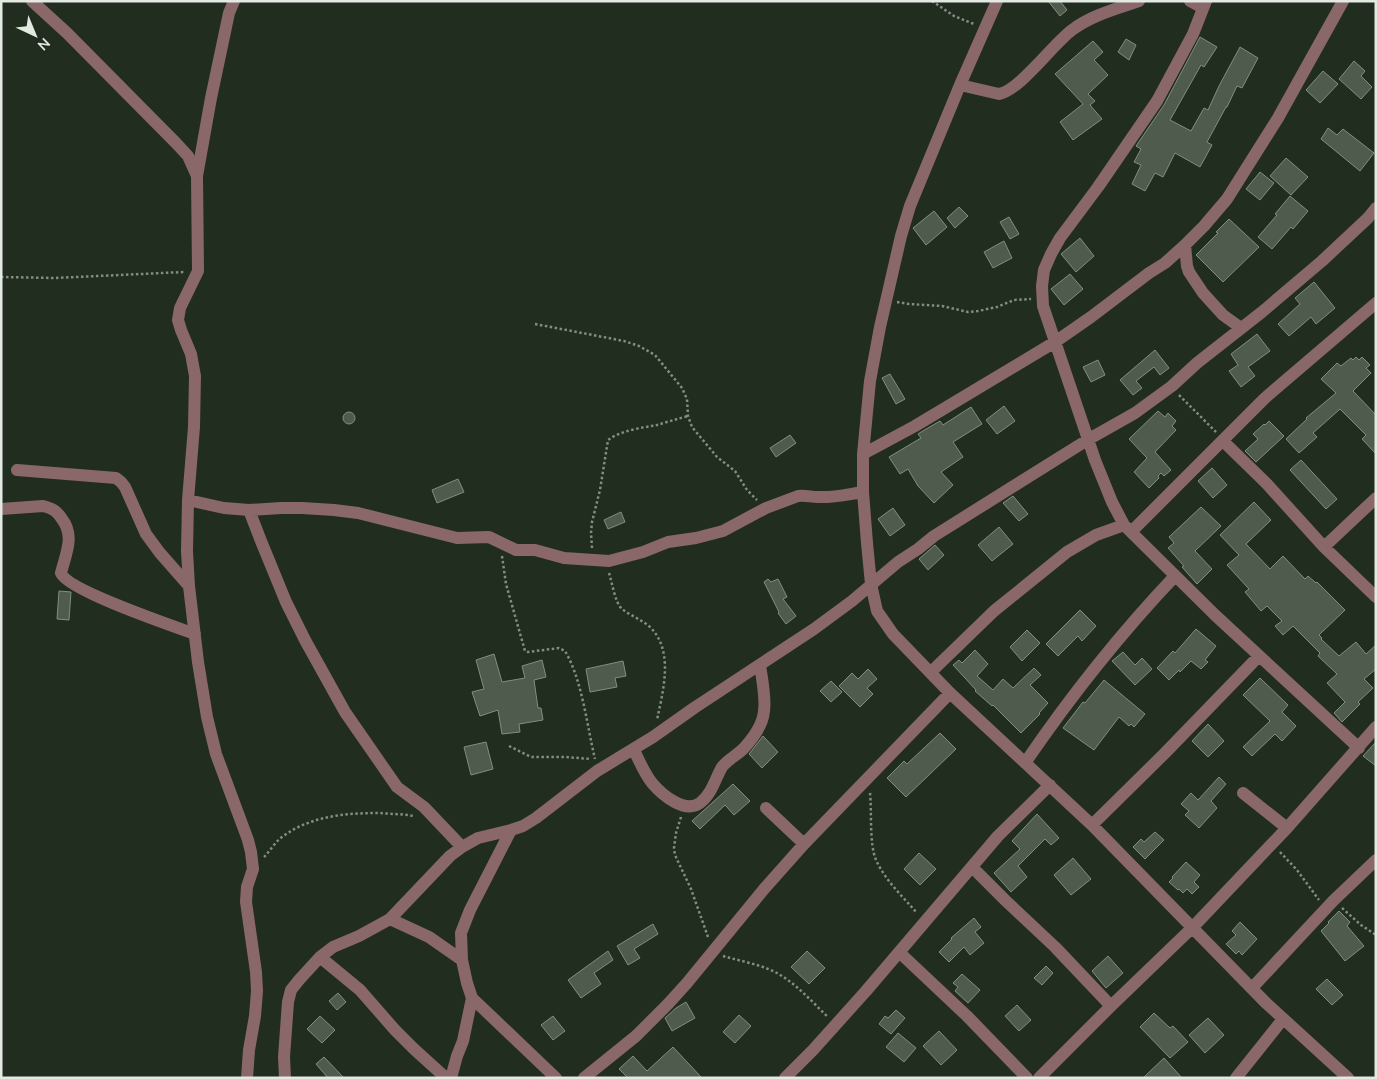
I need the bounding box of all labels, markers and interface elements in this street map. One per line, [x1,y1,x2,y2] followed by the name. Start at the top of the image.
[10,10,60,60] north arrow
[34,34,54,54] text: N

